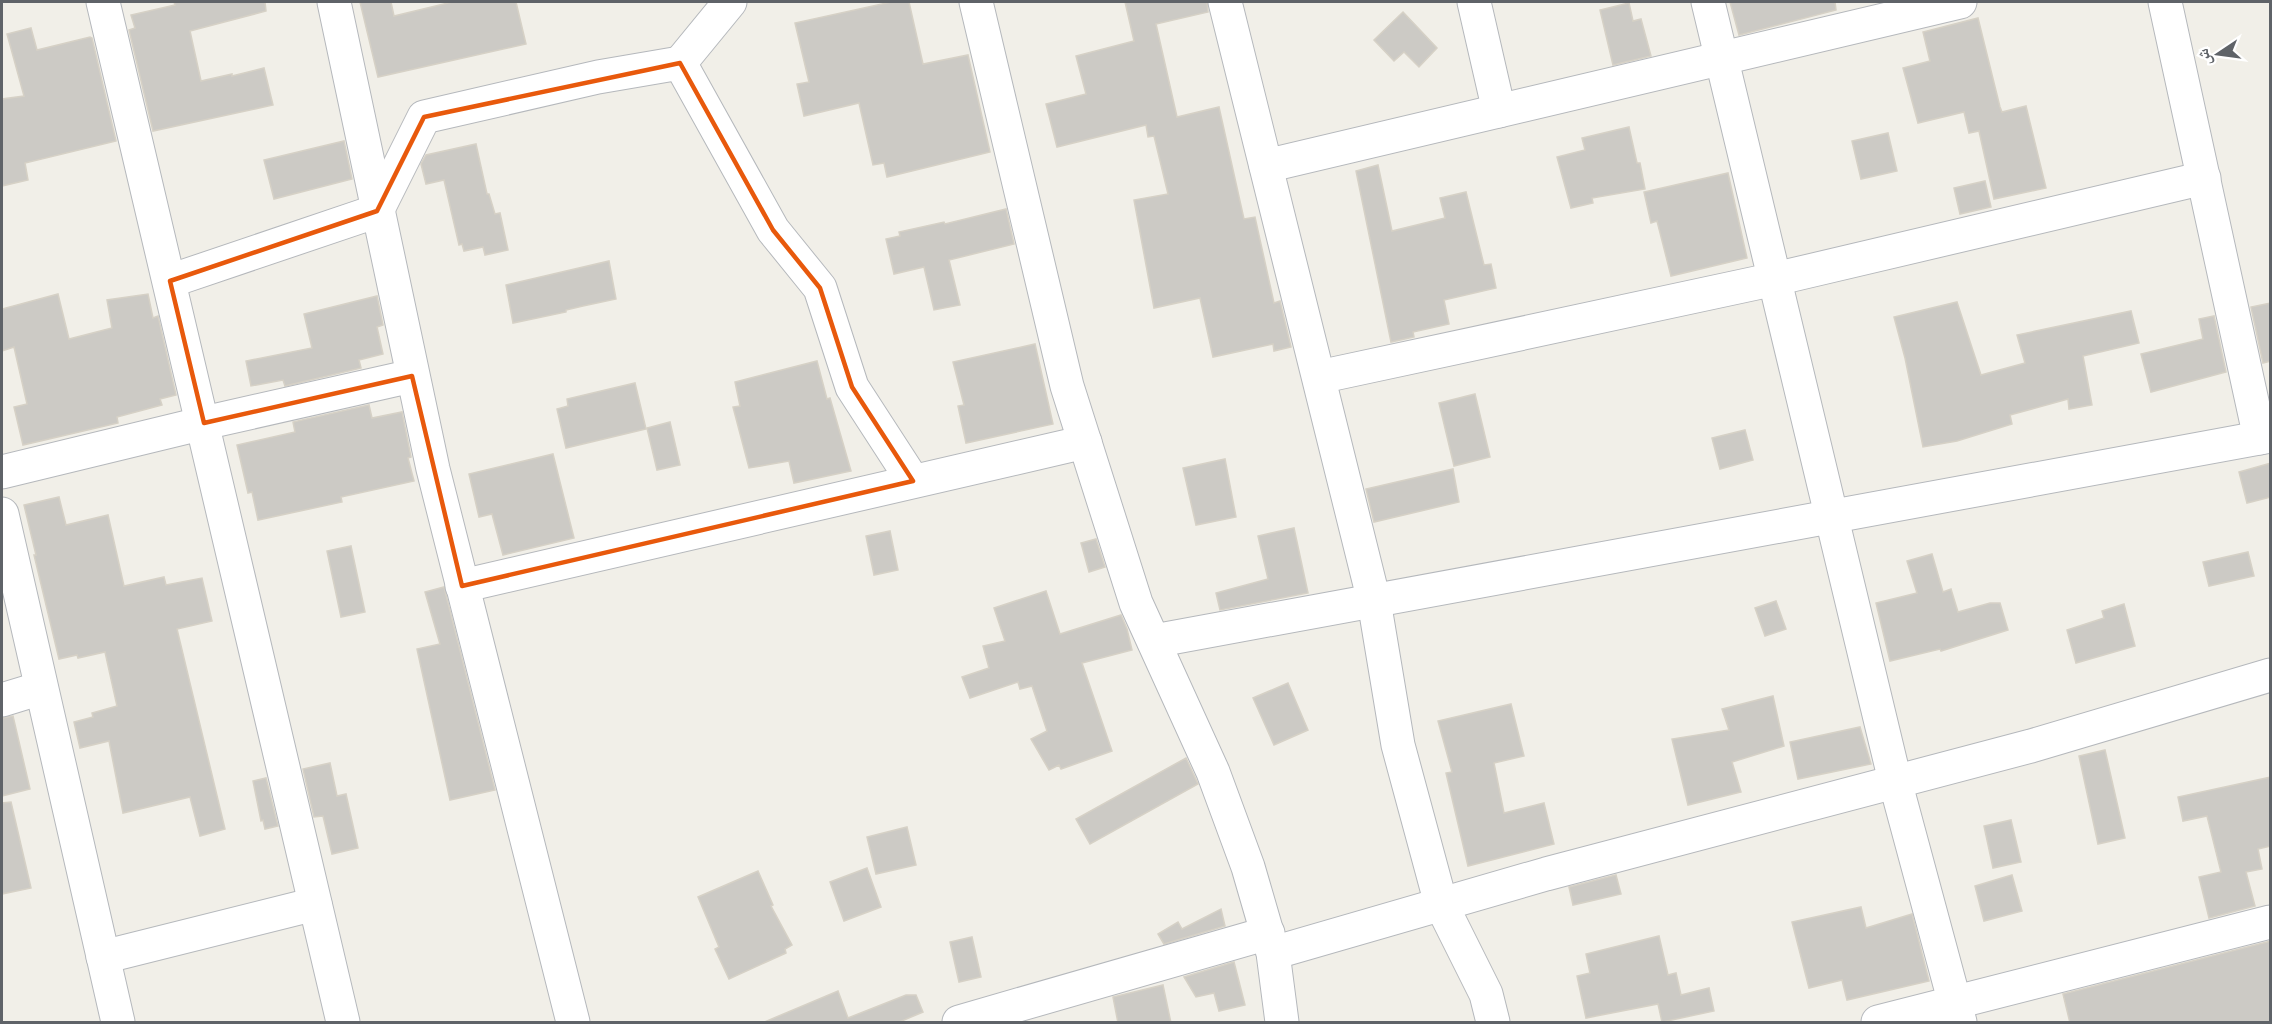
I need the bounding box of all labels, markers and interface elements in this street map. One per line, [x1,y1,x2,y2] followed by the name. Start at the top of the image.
[2188,24,2248,84] north arrow
[2193,47,2216,68] text: ش

